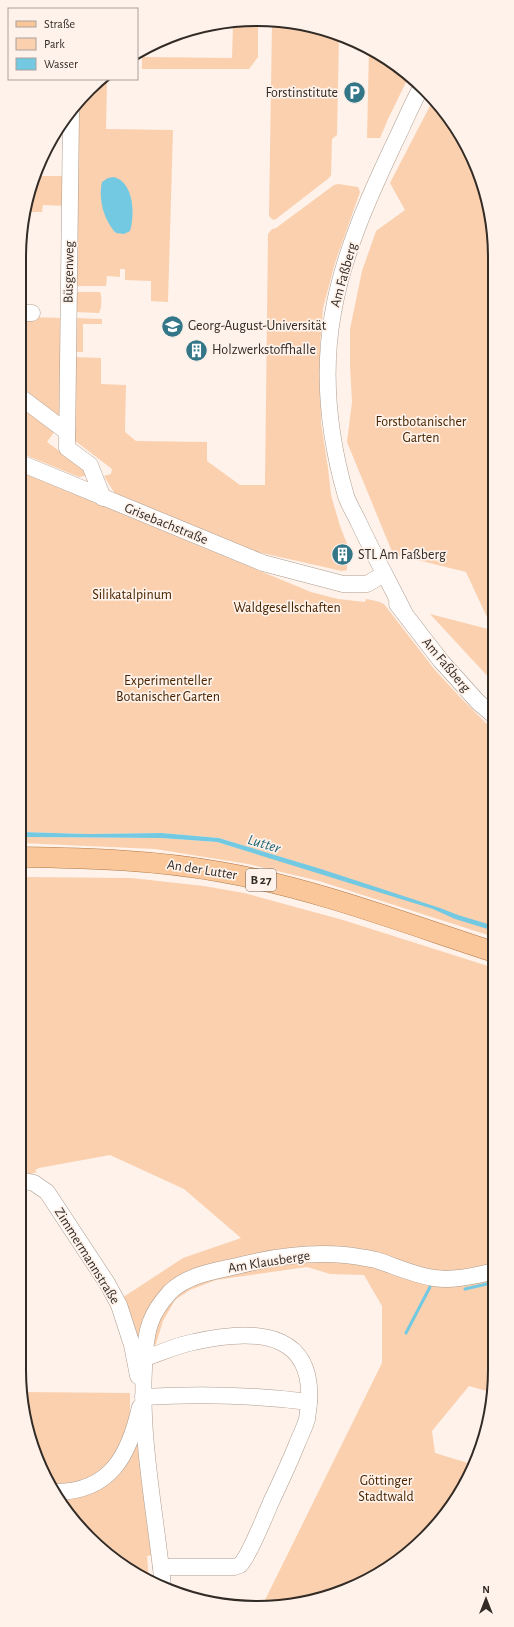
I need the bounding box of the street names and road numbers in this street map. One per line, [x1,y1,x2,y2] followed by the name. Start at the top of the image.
[61,240,77,303] street label: Büsgenweg
[328,241,360,309] street label: Am Faßberg
[122,501,210,547] street label: Grisebachstraße
[419,635,473,695] street label: Am Faßberg
[166,858,238,883] street label: An der Lutter
[246,869,276,891] road number: B 27
[52,1205,122,1307] street label: Zimmermannstraße
[227,1249,311,1275] street label: Am Klausberge

